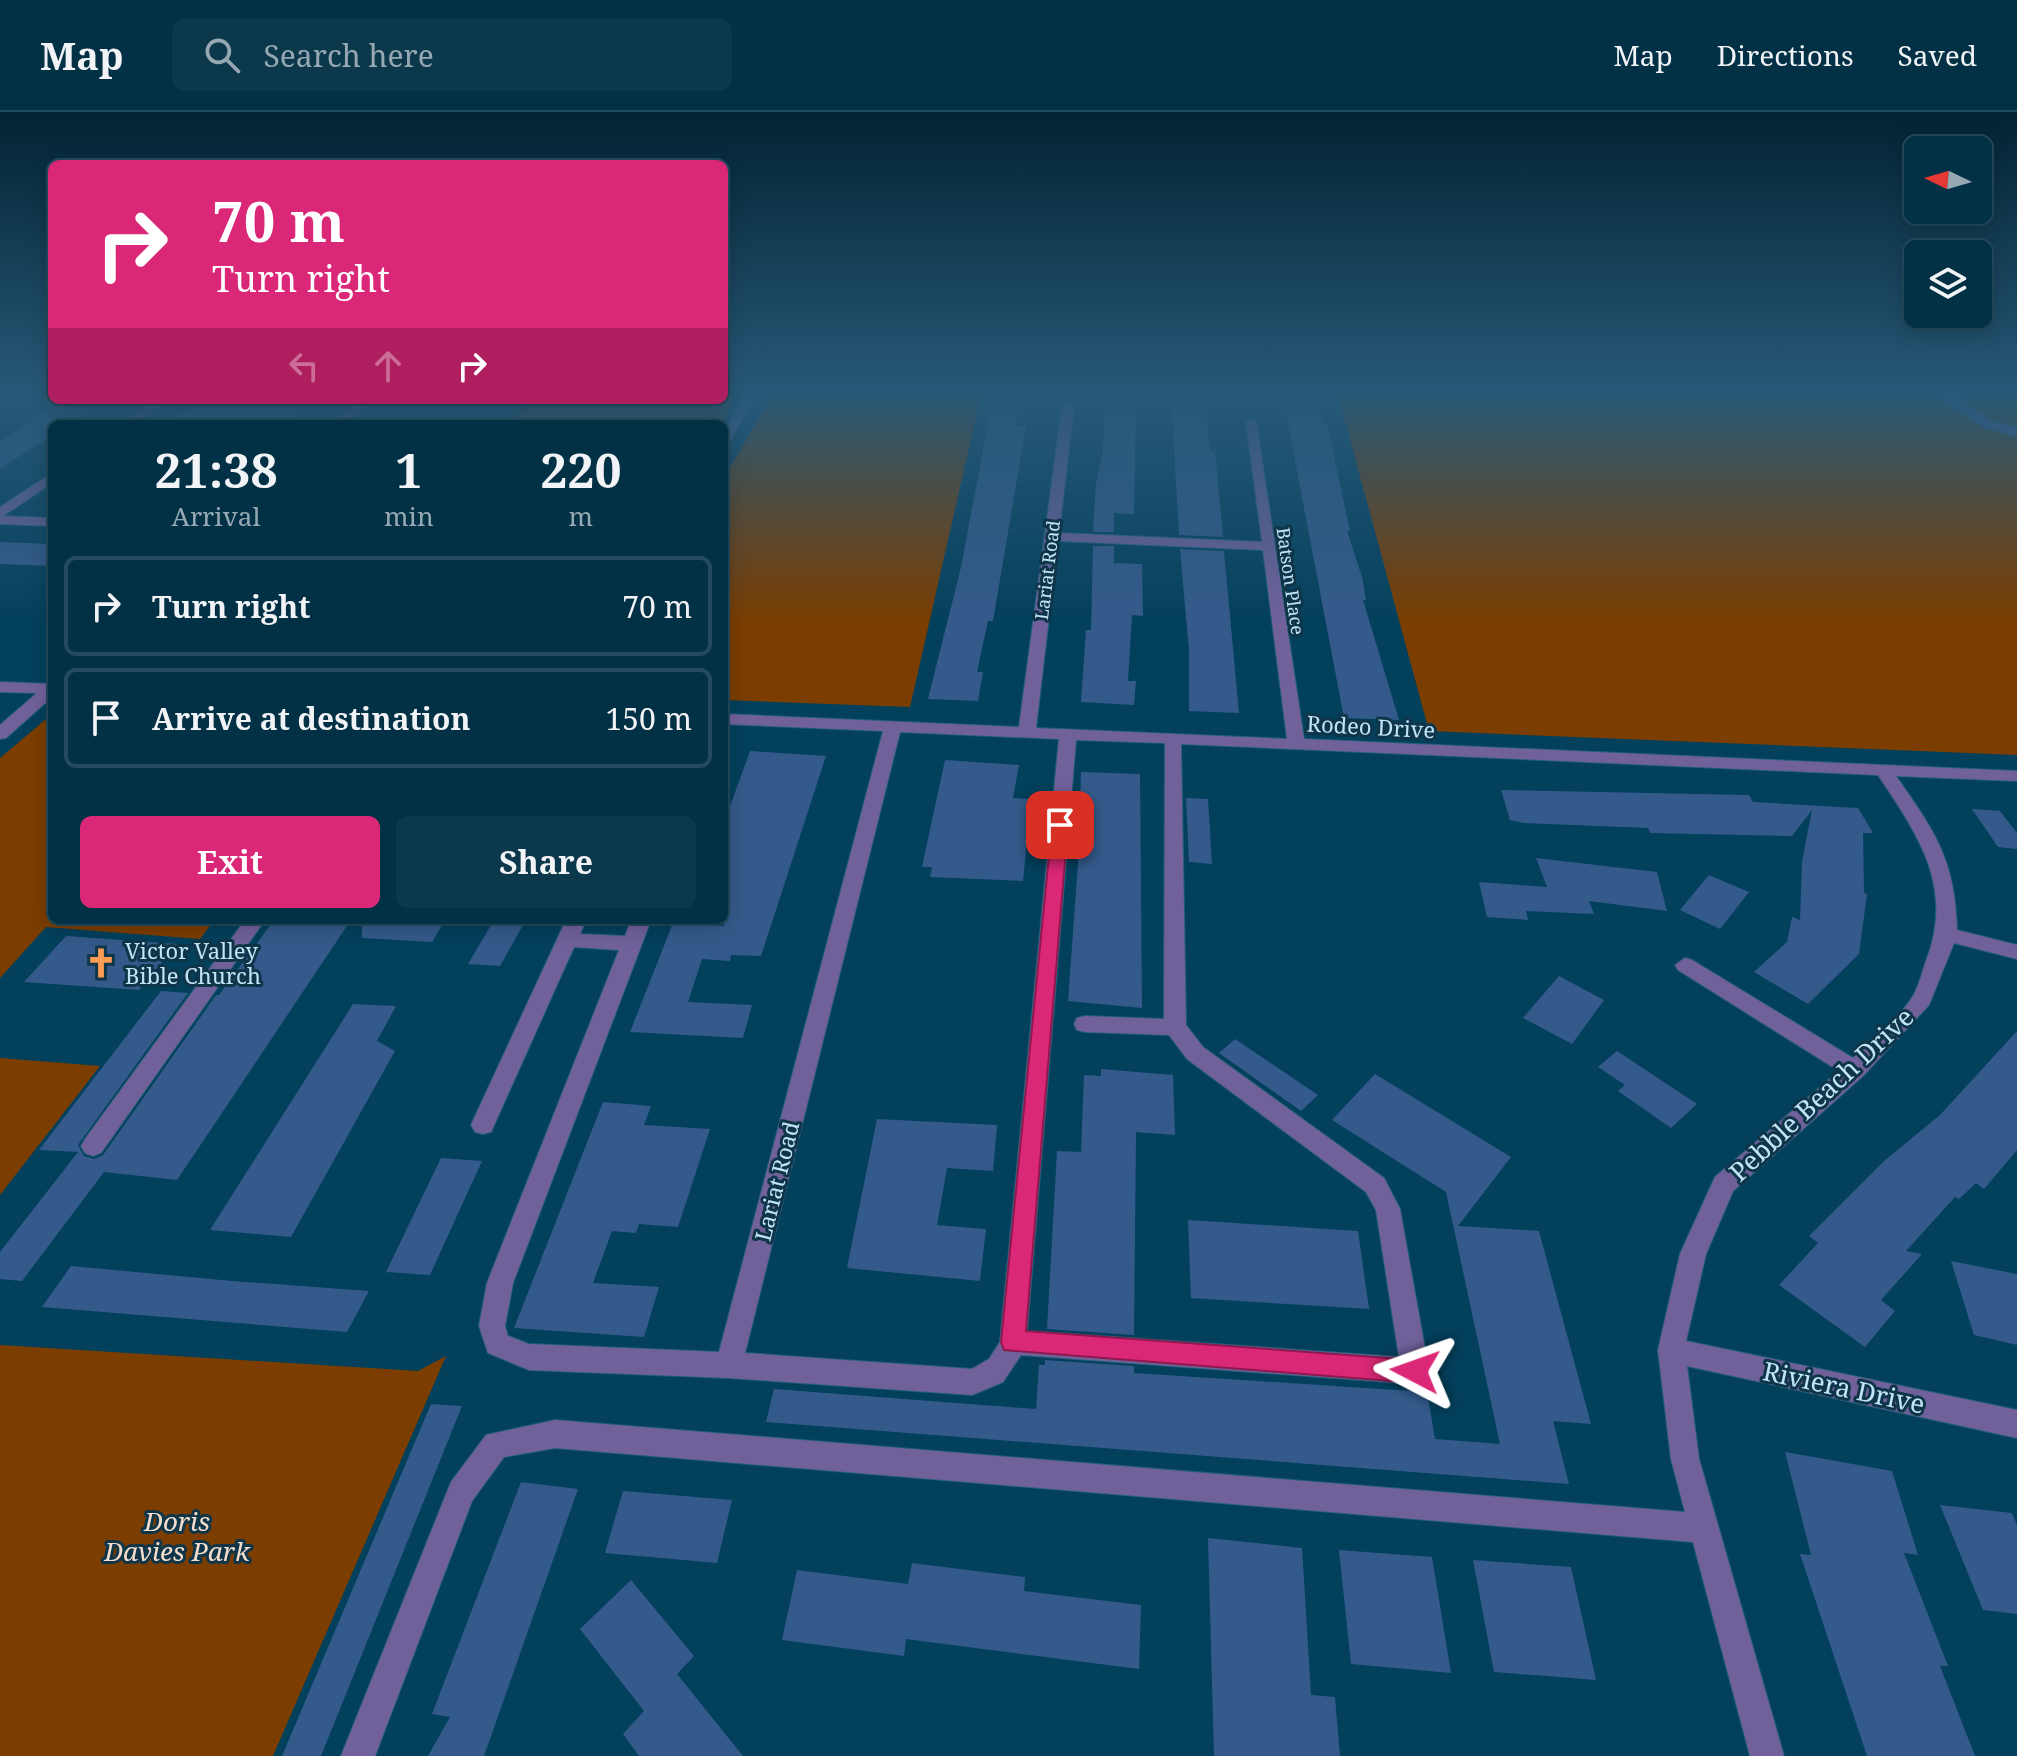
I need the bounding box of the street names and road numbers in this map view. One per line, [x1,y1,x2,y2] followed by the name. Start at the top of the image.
[1029,519,1065,621] street label: Lariat Road
[1272,526,1310,636] street label: Batson Place
[1306,708,1436,744] street label: Rodeo Drive
[1721,999,1921,1189] street label: Pebble Beach Drive
[747,1118,805,1244] street label: Lariat Road
[1760,1352,1928,1422] street label: Riviera Drive

